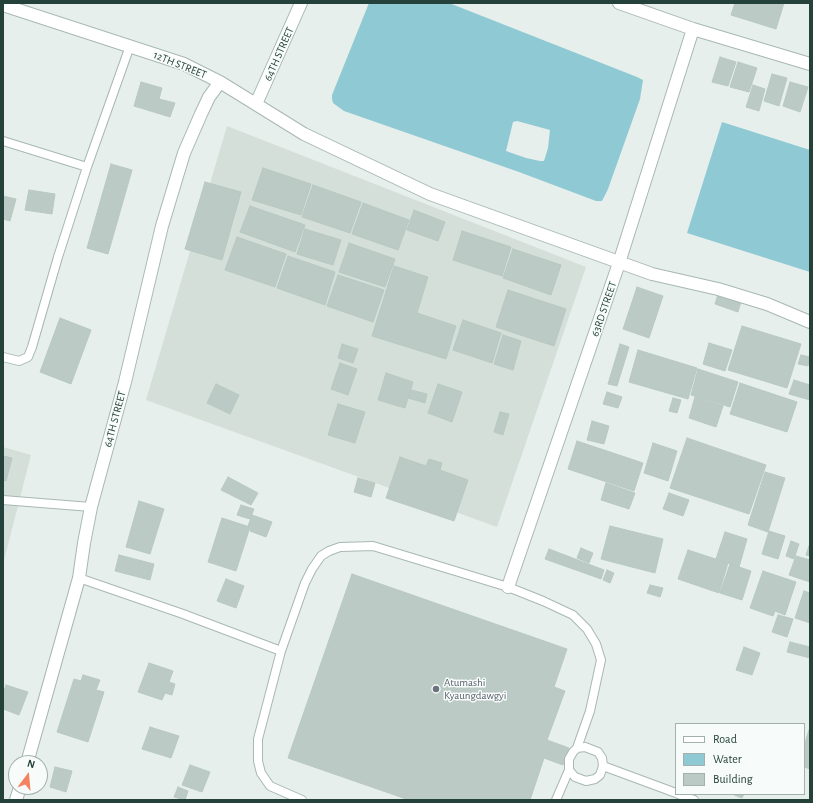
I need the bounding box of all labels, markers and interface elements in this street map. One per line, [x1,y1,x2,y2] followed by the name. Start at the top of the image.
[261,25,297,83] street label: 64TH STREET
[152,48,208,82] street label: 12TH STREET
[588,280,620,338] street label: 63RD STREET
[101,389,129,449] street label: 64TH STREET
[444,676,506,702] place label: Atumashi Kyaungdawgyi
[431,684,441,694] marker: Atumashi Kyaungdawgyi
[675,723,805,795] legend
[713,733,737,745] text: Road
[713,753,742,765] text: Water
[8,755,48,795] north arrow
[26,758,36,770] text: N
[713,773,753,785] text: Building

